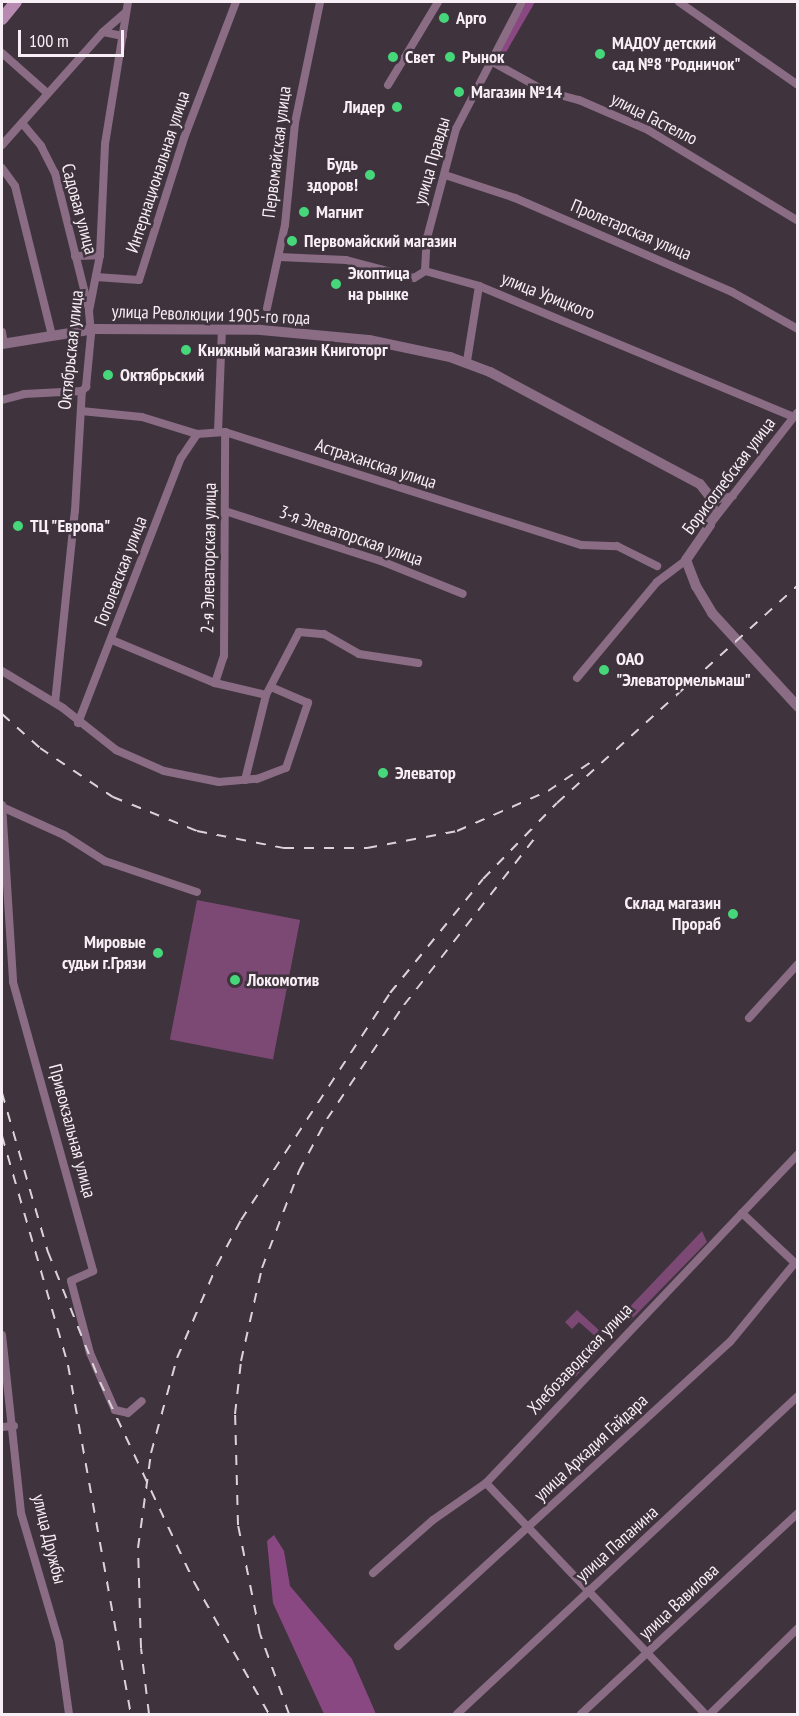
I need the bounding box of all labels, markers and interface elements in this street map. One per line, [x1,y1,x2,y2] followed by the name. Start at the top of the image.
[456,7,487,29] place label: Арго
[437,11,451,25] marker: Арго
[21,18,128,56] scale bar
[29,29,69,52] text: 100 m
[612,33,742,76] place label: МАДОУ детский сад №8 "Родничок"
[405,46,435,68] place label: Свет
[462,46,504,68] place label: Рынок
[593,47,607,61] marker: МАДОУ детский сад №8 "Родничок"
[386,50,400,64] marker: Свет
[443,50,457,64] marker: Рынок
[471,81,562,103] place label: Магазин №14
[258,85,296,219] street label: Первомайская улица
[452,85,466,99] marker: Магазин №14
[122,88,194,256] street label: Интернациональная улица
[607,88,701,150] street label: улица Гастелло
[343,96,385,118] place label: Лидер
[390,100,404,114] marker: Лидер
[409,115,455,207] street label: улица Правды
[307,154,358,196] place label: Будь здоров!
[56,161,102,257] street label: Садовая улица
[363,168,377,182] marker: Будь здоров!
[567,195,695,265] street label: Пролетарская улица
[316,201,363,223] place label: Магнит
[297,205,311,219] marker: Магнит
[304,230,457,252] place label: Первомайский магазин
[285,234,299,248] marker: Первомайский магазин
[348,263,410,306] place label: Экоптица на рынке
[498,267,598,325] street label: улица Урицкого
[329,277,343,291] marker: Экоптица на рынке
[54,289,88,411] street label: Октябрьская улица
[111,301,311,329] street label: улица Революции 1905-го года
[198,339,387,361] place label: Книжный магазин Книготорг
[179,343,193,357] marker: Книжный магазин Книготорг
[120,364,204,386] place label: Октябрьский
[101,368,115,382] marker: Октябрьский
[678,413,780,539] street label: Борисоглебская улица
[313,434,439,494] street label: Астраханская улица
[197,482,221,634] street label: 2-я Элеваторская улица
[276,501,426,571] street label: 3-я Элеваторская улица
[90,513,152,629] street label: Гоголевская улица
[30,515,112,537] place label: ТЦ "Европа"
[11,519,25,533] marker: ТЦ "Европа"
[616,649,751,692] place label: ОАО "Элеватормельмаш"
[597,663,611,677] marker: ОАО "Элеватормельмаш"
[395,762,456,784] place label: Элеватор
[376,766,390,780] marker: Элеватор
[624,893,721,936] place label: Склад магазин Прораб
[726,907,740,921] marker: Склад магазин Прораб
[62,932,146,974] place label: Мировые судьи г.Грязи
[151,946,165,960] marker: Мировые судьи г.Грязи
[247,969,319,991] place label: Локомотив
[228,973,242,987] marker: Локомотив
[44,1062,100,1200] street label: Привокзальная улица
[523,1299,637,1419] street label: Хлебозаводская улица
[530,1390,652,1506] street label: улица Аркадия Гайдара
[27,1492,71,1586] street label: улица Дружбы
[571,1501,663,1587] street label: улица Папанина
[635,1560,723,1644] street label: улица Вавилова

